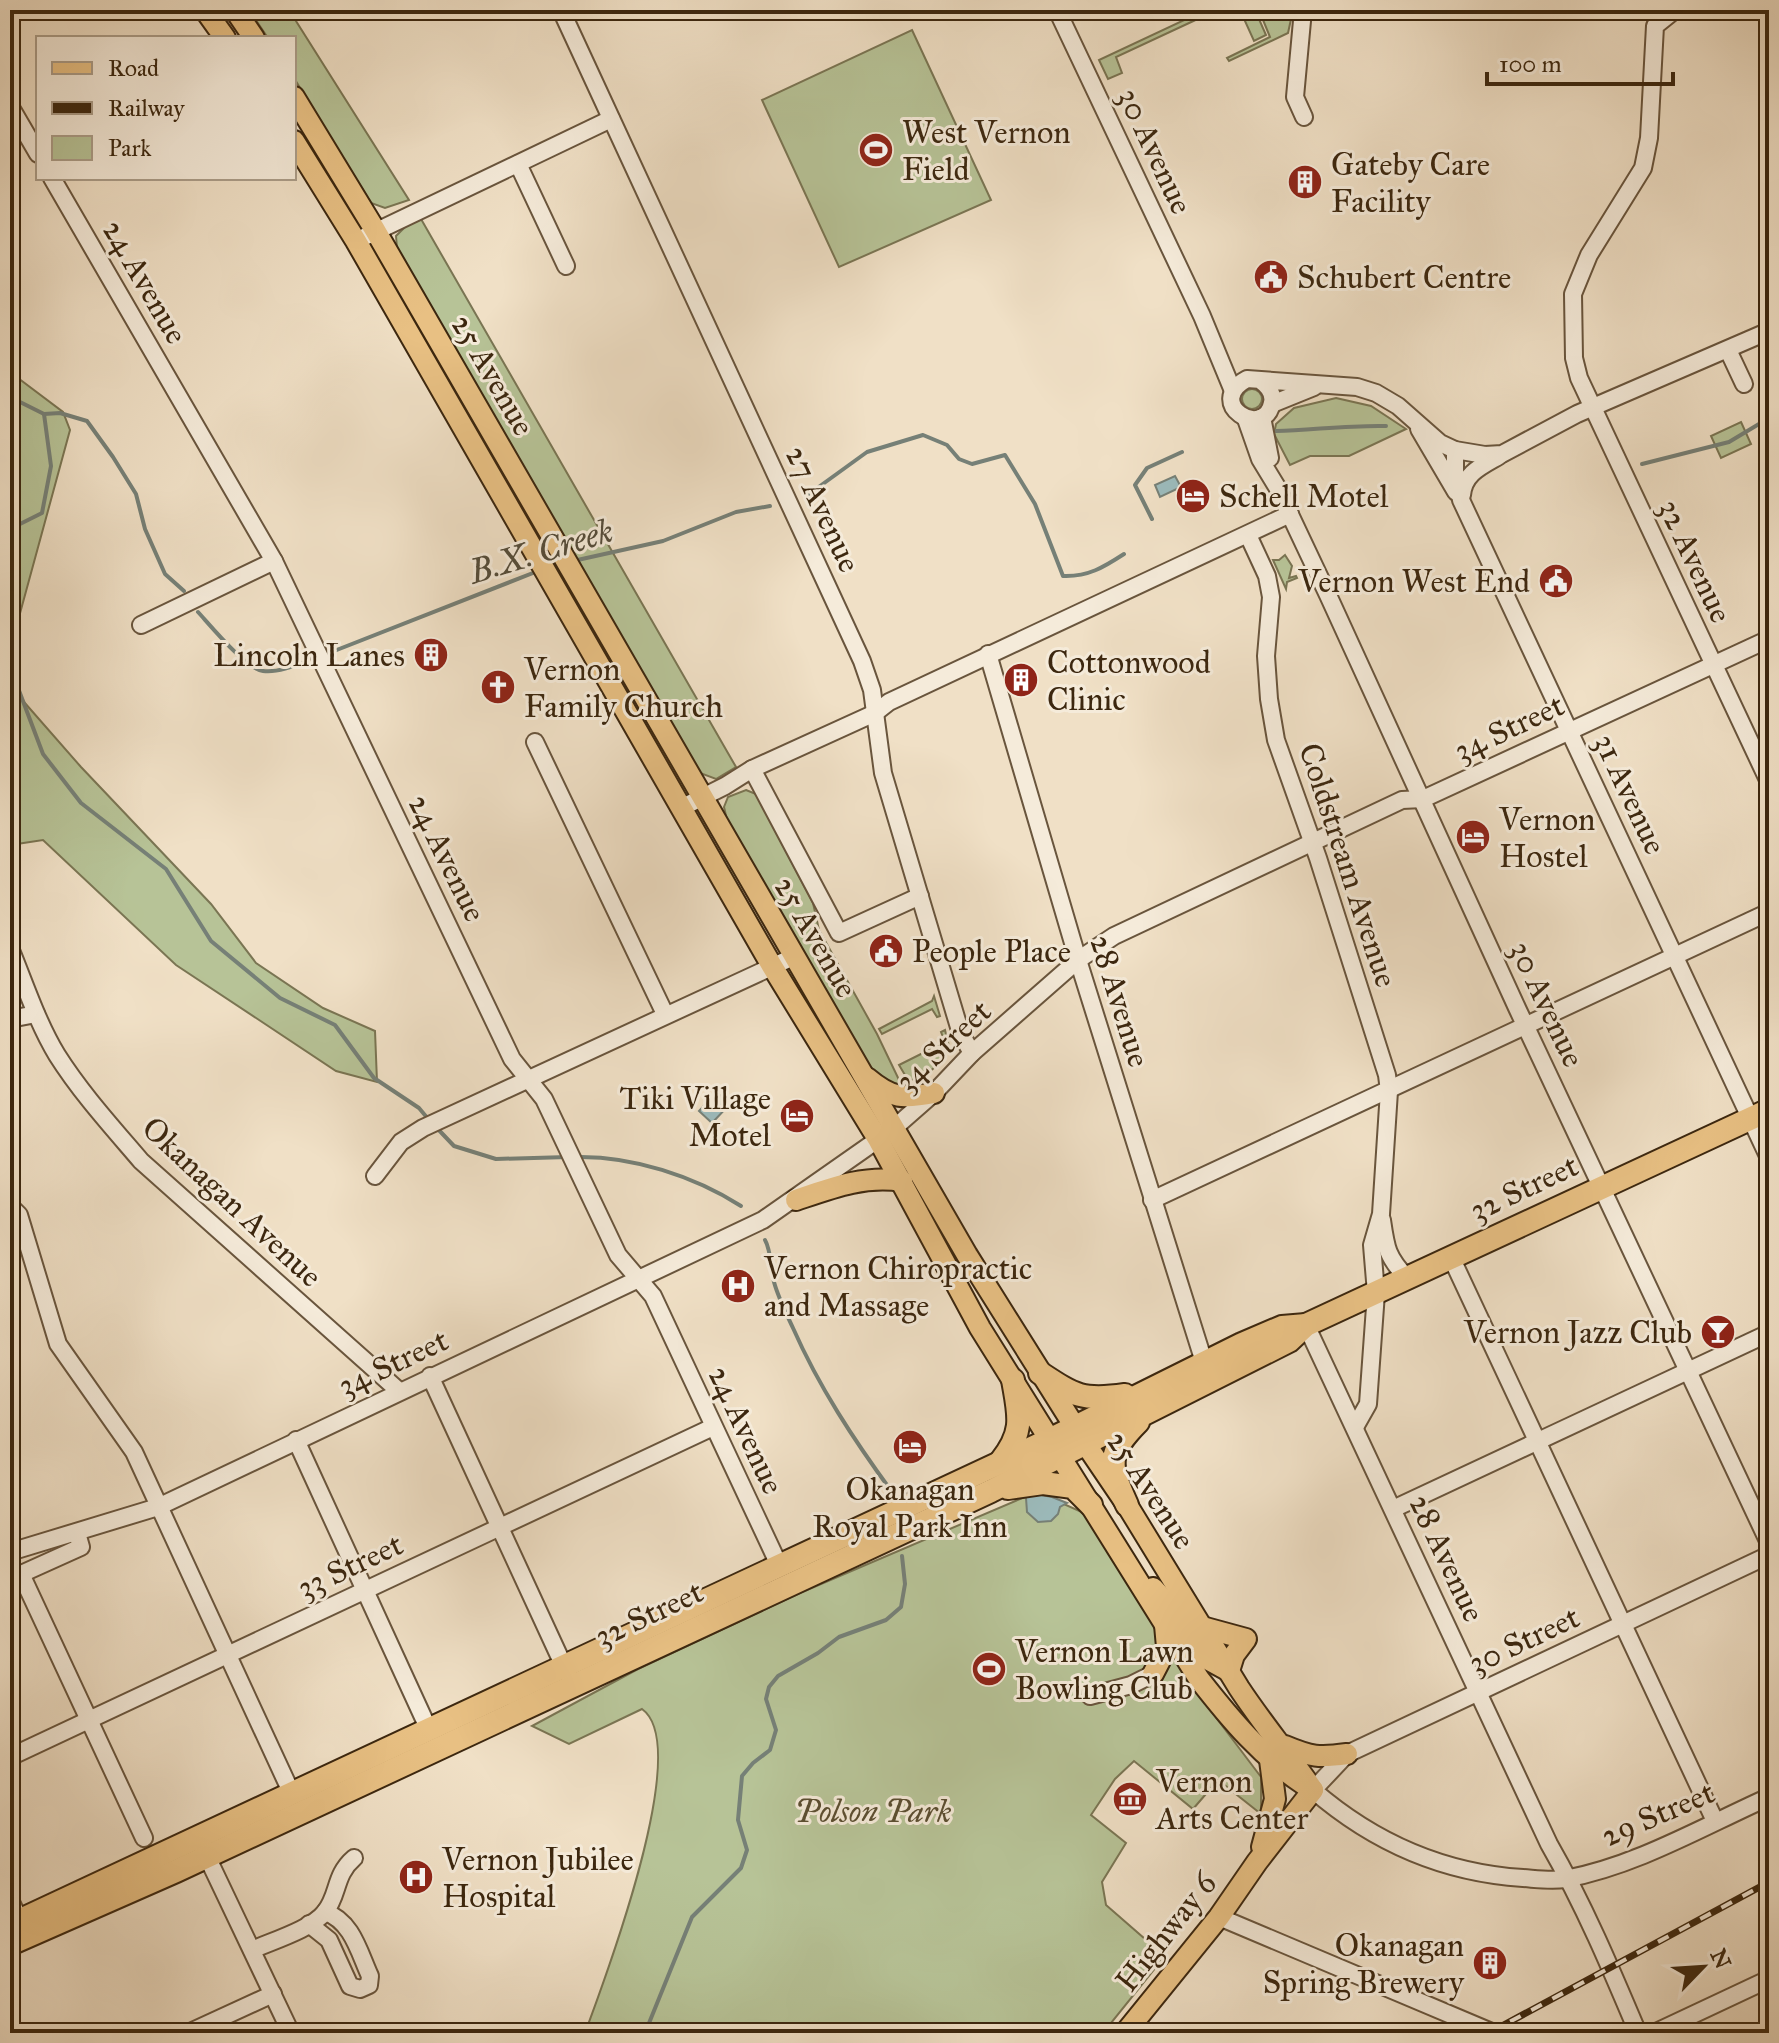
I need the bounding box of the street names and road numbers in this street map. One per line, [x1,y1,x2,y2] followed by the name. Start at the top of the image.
[1109,82,1201,220] street label: 30 Avenue
[94,213,196,351] street label: 24 Avenue
[443,307,543,443] street label: 25 Avenue
[777,440,869,578] street label: 27 Avenue
[1650,493,1740,629] street label: 32 Avenue
[1448,686,1570,770] street label: 34 Street
[1585,728,1675,860] street label: 31 Avenue
[1290,738,1406,992] street label: Coldstream Avenue
[400,788,494,928] street label: 24 Avenue
[766,869,866,1005] street label: 25 Avenue
[1082,930,1158,1072] street label: 28 Avenue
[1501,935,1593,1073] street label: 30 Avenue
[887,992,999,1100] street label: 34 Street
[134,1109,330,1295] street label: Okanagan Avenue
[1464,1146,1584,1230] street label: 32 Street
[332,1321,454,1405] street label: 34 Street
[699,1360,793,1500] street label: 24 Avenue
[1098,1423,1204,1557] street label: 25 Avenue
[1401,1488,1493,1628] street label: 28 Avenue
[291,1525,409,1607] street label: 33 Street
[589,1572,709,1656] street label: 32 Street
[1462,1597,1586,1683] street label: 30 Street
[1595,1773,1721,1855] street label: 29 Street
[1107,1863,1226,2000] street label: Highway 6

